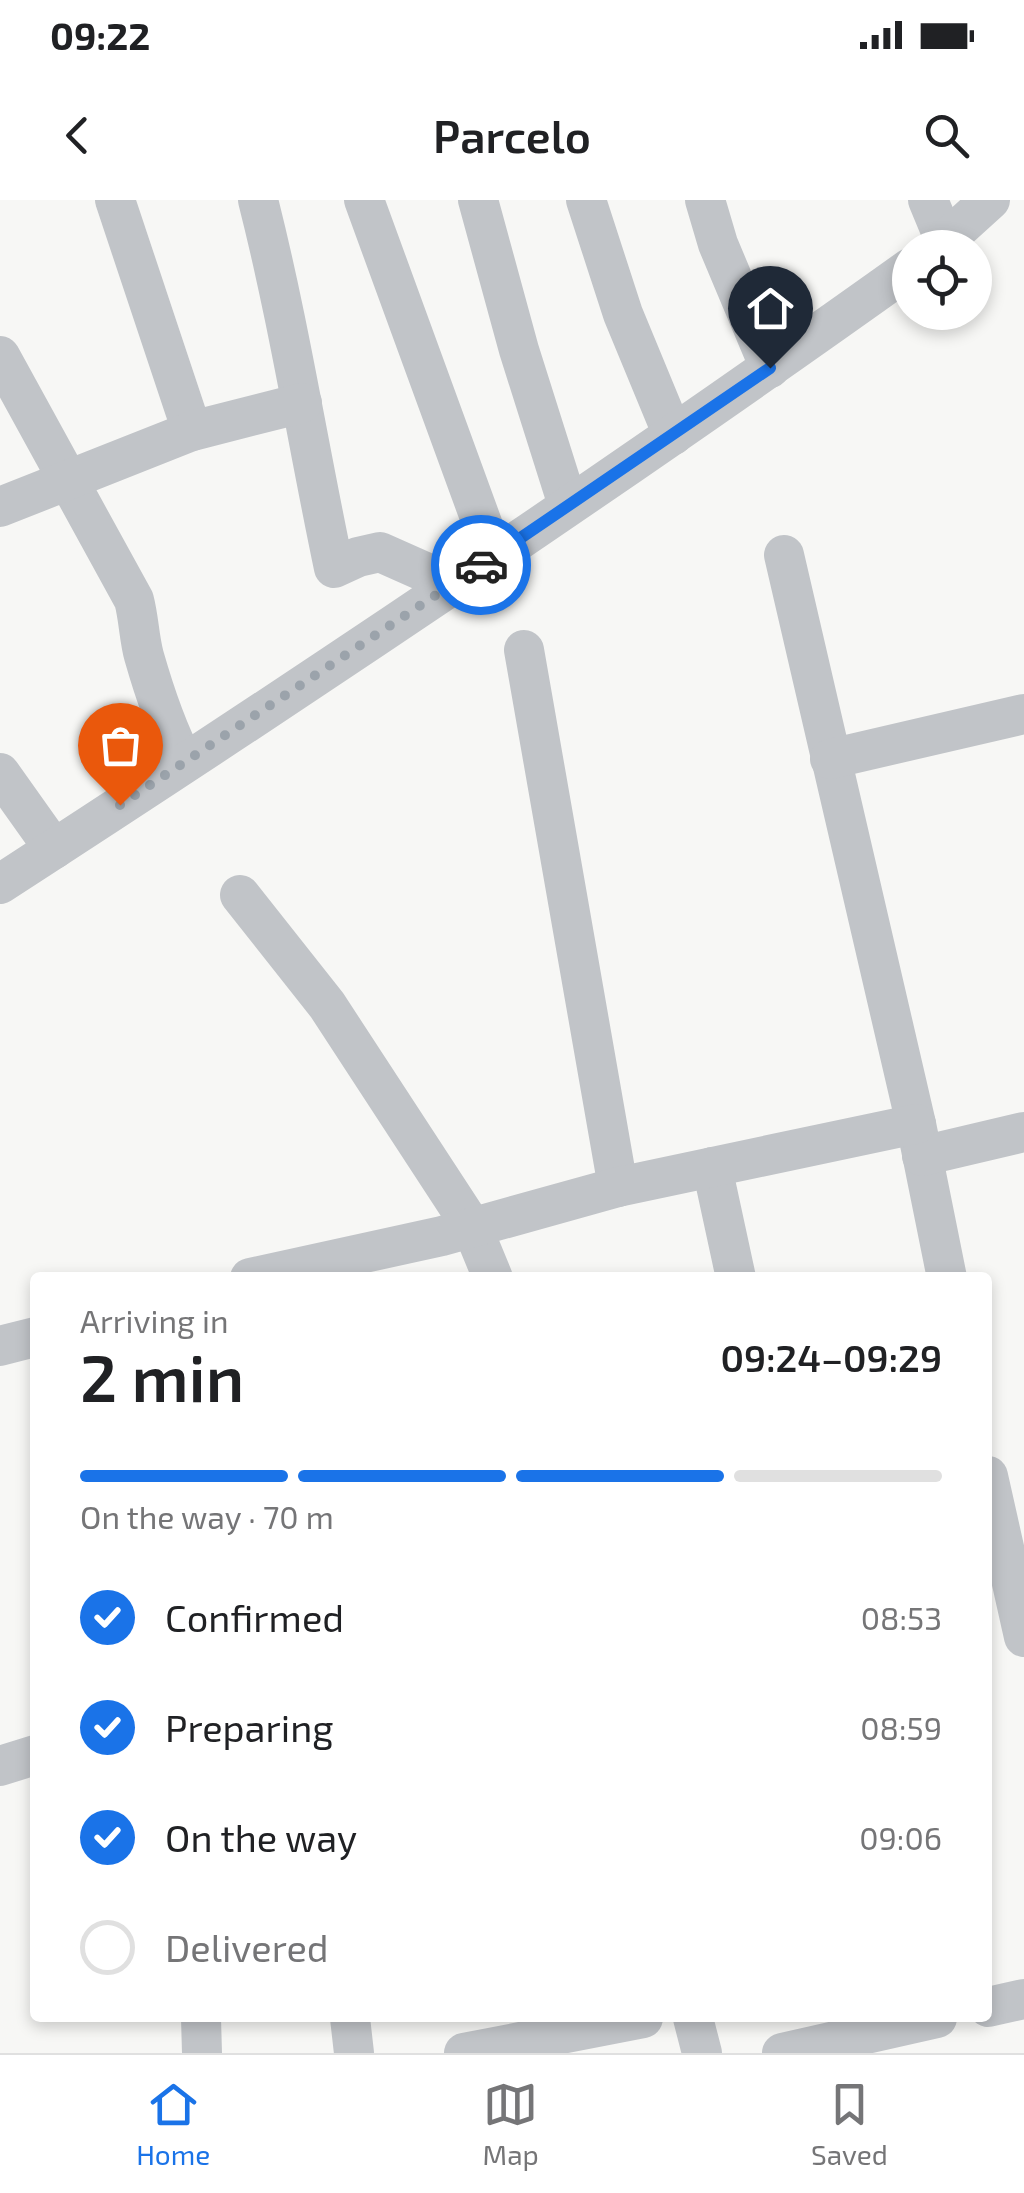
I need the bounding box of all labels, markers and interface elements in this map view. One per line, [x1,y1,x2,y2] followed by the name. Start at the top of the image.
[50,12,150,58] text: 09:22
[50,108,105,163] icon: back
[433,108,591,162] text: Parcelo
[919,108,974,163] icon: search
[892,230,992,330] map controls
[892,230,992,330] button: locate
[728,266,813,369] pin
[743,281,798,336] icon: home
[431,515,531,615] courier
[454,538,509,593] icon: car
[78,703,163,806] pin
[93,718,148,773] icon: bag
[80,1301,229,1339] text: Arriving in
[721,1334,942,1380] text: 09:24–09:29
[80,1337,244,1415] text: 2 min
[80,1497,334,1535] text: On the way · 70 m
[80,1590,135,1645] icon: check
[165,1594,344,1640] text: Confirmed
[861,1598,942,1636] text: 08:53
[80,1700,135,1755] icon: check
[165,1704,333,1750] text: Preparing
[860,1708,942,1746] text: 08:59
[80,1810,135,1865] icon: check
[165,1814,357,1860] text: On the way
[859,1818,942,1856] text: 09:06
[165,1924,329,1970] text: Delivered
[136,2077,210,2171] tab: Home
[483,2077,539,2171] tab: Map
[811,2077,888,2171] tab: Saved

